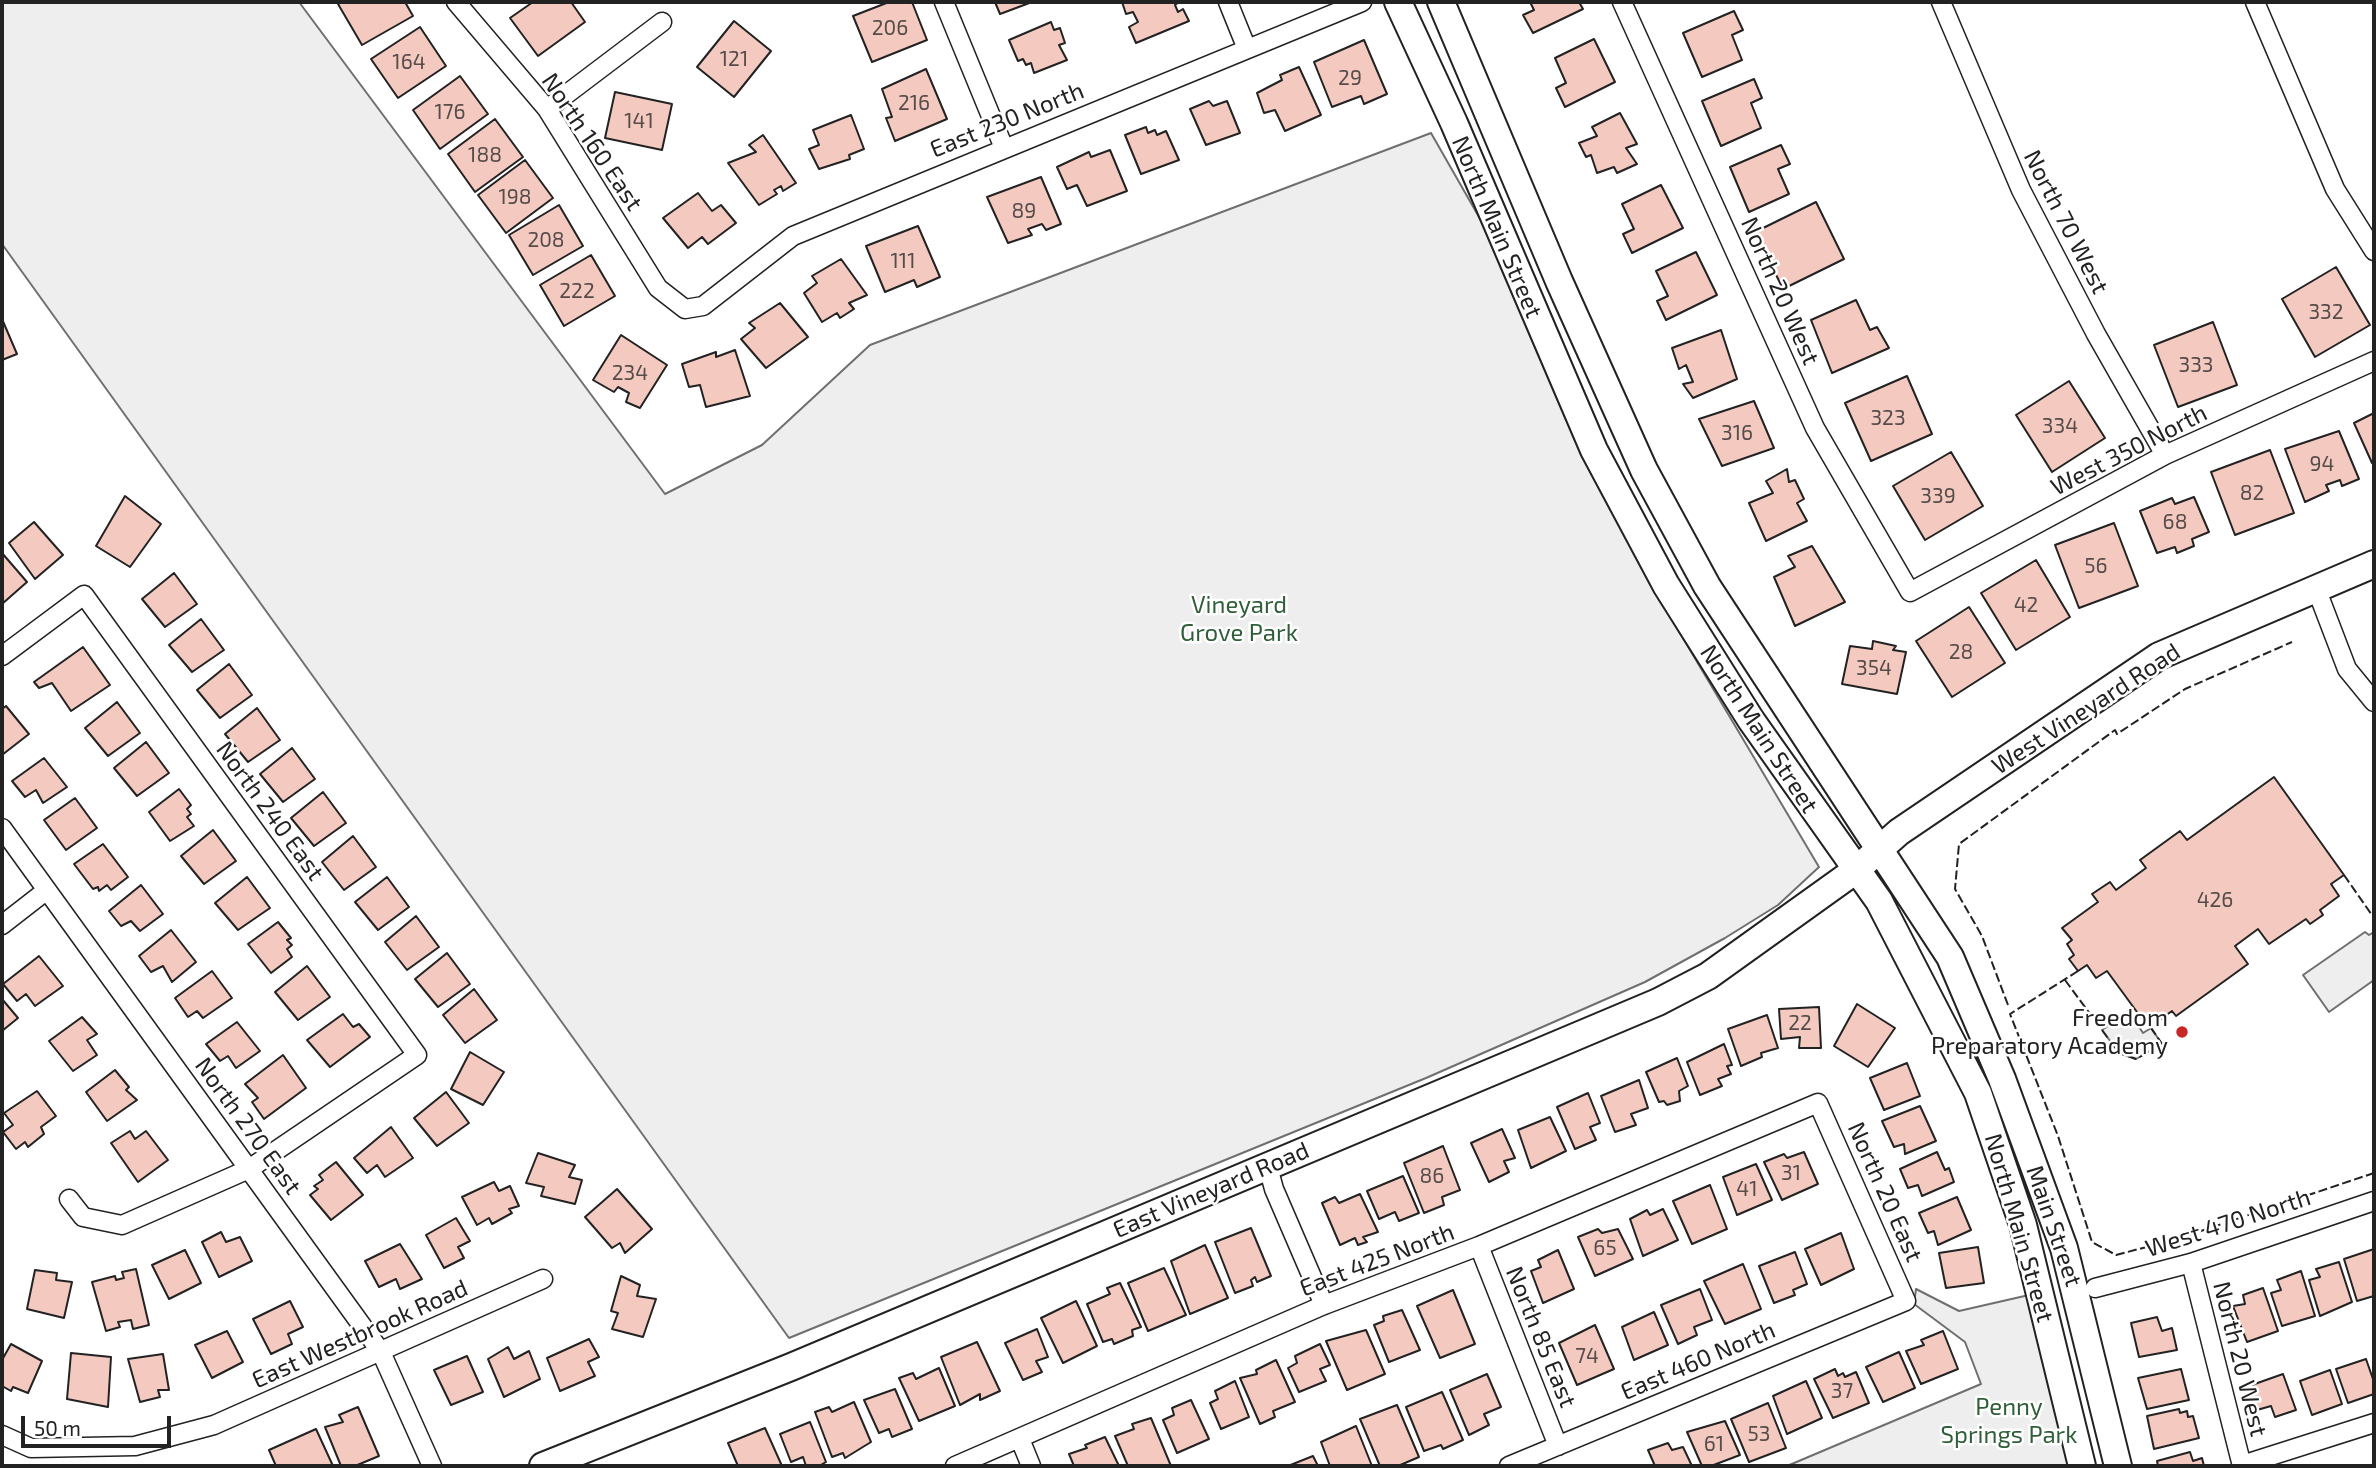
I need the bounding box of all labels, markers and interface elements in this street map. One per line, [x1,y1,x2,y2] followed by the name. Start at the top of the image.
[872,15,908,41] house number: 206
[720,46,748,72] house number: 121
[392,49,426,75] house number: 164
[1338,65,1362,91] house number: 29
[535,68,649,216] street label: North 160 East
[926,76,1088,164] street label: East 230 North
[898,90,930,116] house number: 216
[434,99,466,125] house number: 176
[624,108,654,134] house number: 141
[1446,132,1548,322] street label: North Main Street
[468,142,502,168] house number: 188
[2017,145,2115,299] street label: North 70 West
[498,184,532,210] house number: 198
[1012,198,1036,224] house number: 89
[1735,213,1825,369] street label: North 20 West
[527,227,565,253] house number: 208
[890,248,916,274] house number: 111
[559,278,595,304] house number: 222
[2308,299,2344,325] house number: 332
[2178,352,2214,378] house number: 333
[612,360,648,386] house number: 234
[2046,398,2212,502] street label: West 350 North
[1870,405,1906,431] house number: 323
[2042,413,2078,439] house number: 334
[1721,420,1753,446] house number: 316
[2310,451,2334,477] house number: 94
[2240,480,2264,506] house number: 82
[1920,483,1956,509] house number: 339
[2163,509,2187,535] house number: 68
[2084,553,2108,579] house number: 56
[1180,591,1298,647] park label: Vineyard Grove Park
[2014,592,2038,618] house number: 42
[1986,637,2186,781] street label: West Vineyard Road
[1694,639,1824,819] street label: North Main Street
[1949,639,1973,665] house number: 28
[1856,655,1892,681] house number: 354
[210,736,330,886] street label: North 240 East
[2197,887,2233,913] house number: 426
[1931,1004,2168,1060] place label: Freedom Preparatory Academy
[1788,1010,1812,1036] house number: 22
[2174,1024,2190,1040] marker: Freedom Preparatory Academy
[189,1052,307,1200] street label: North 270 East
[1841,1118,1929,1266] street label: North 20 East
[1978,1130,2060,1326] street label: North Main Street
[1109,1136,1313,1244] street label: East Vineyard Road
[1781,1160,1801,1186] house number: 31
[2020,1162,2088,1290] street label: Main Street
[1420,1163,1444,1189] house number: 86
[1736,1176,1758,1202] house number: 41
[2142,1183,2314,1263] street label: West 470 North
[1296,1217,1458,1303] street label: East 425 North
[1593,1235,1617,1261] house number: 65
[1500,1262,1582,1412] street label: North 85 East
[248,1273,472,1395] street label: East Westbrook Road
[2207,1279,2273,1439] street label: North 20 West
[1616,1316,1780,1406] street label: East 460 North
[1575,1343,1599,1369] house number: 74
[1831,1378,1853,1404] house number: 37
[1941,1393,2077,1449] park label: Penny Springs Park
[24,1402,175,1446] scale bar
[34,1415,81,1440] text: 50 m
[1748,1421,1770,1447] house number: 53
[1704,1431,1724,1457] house number: 61

